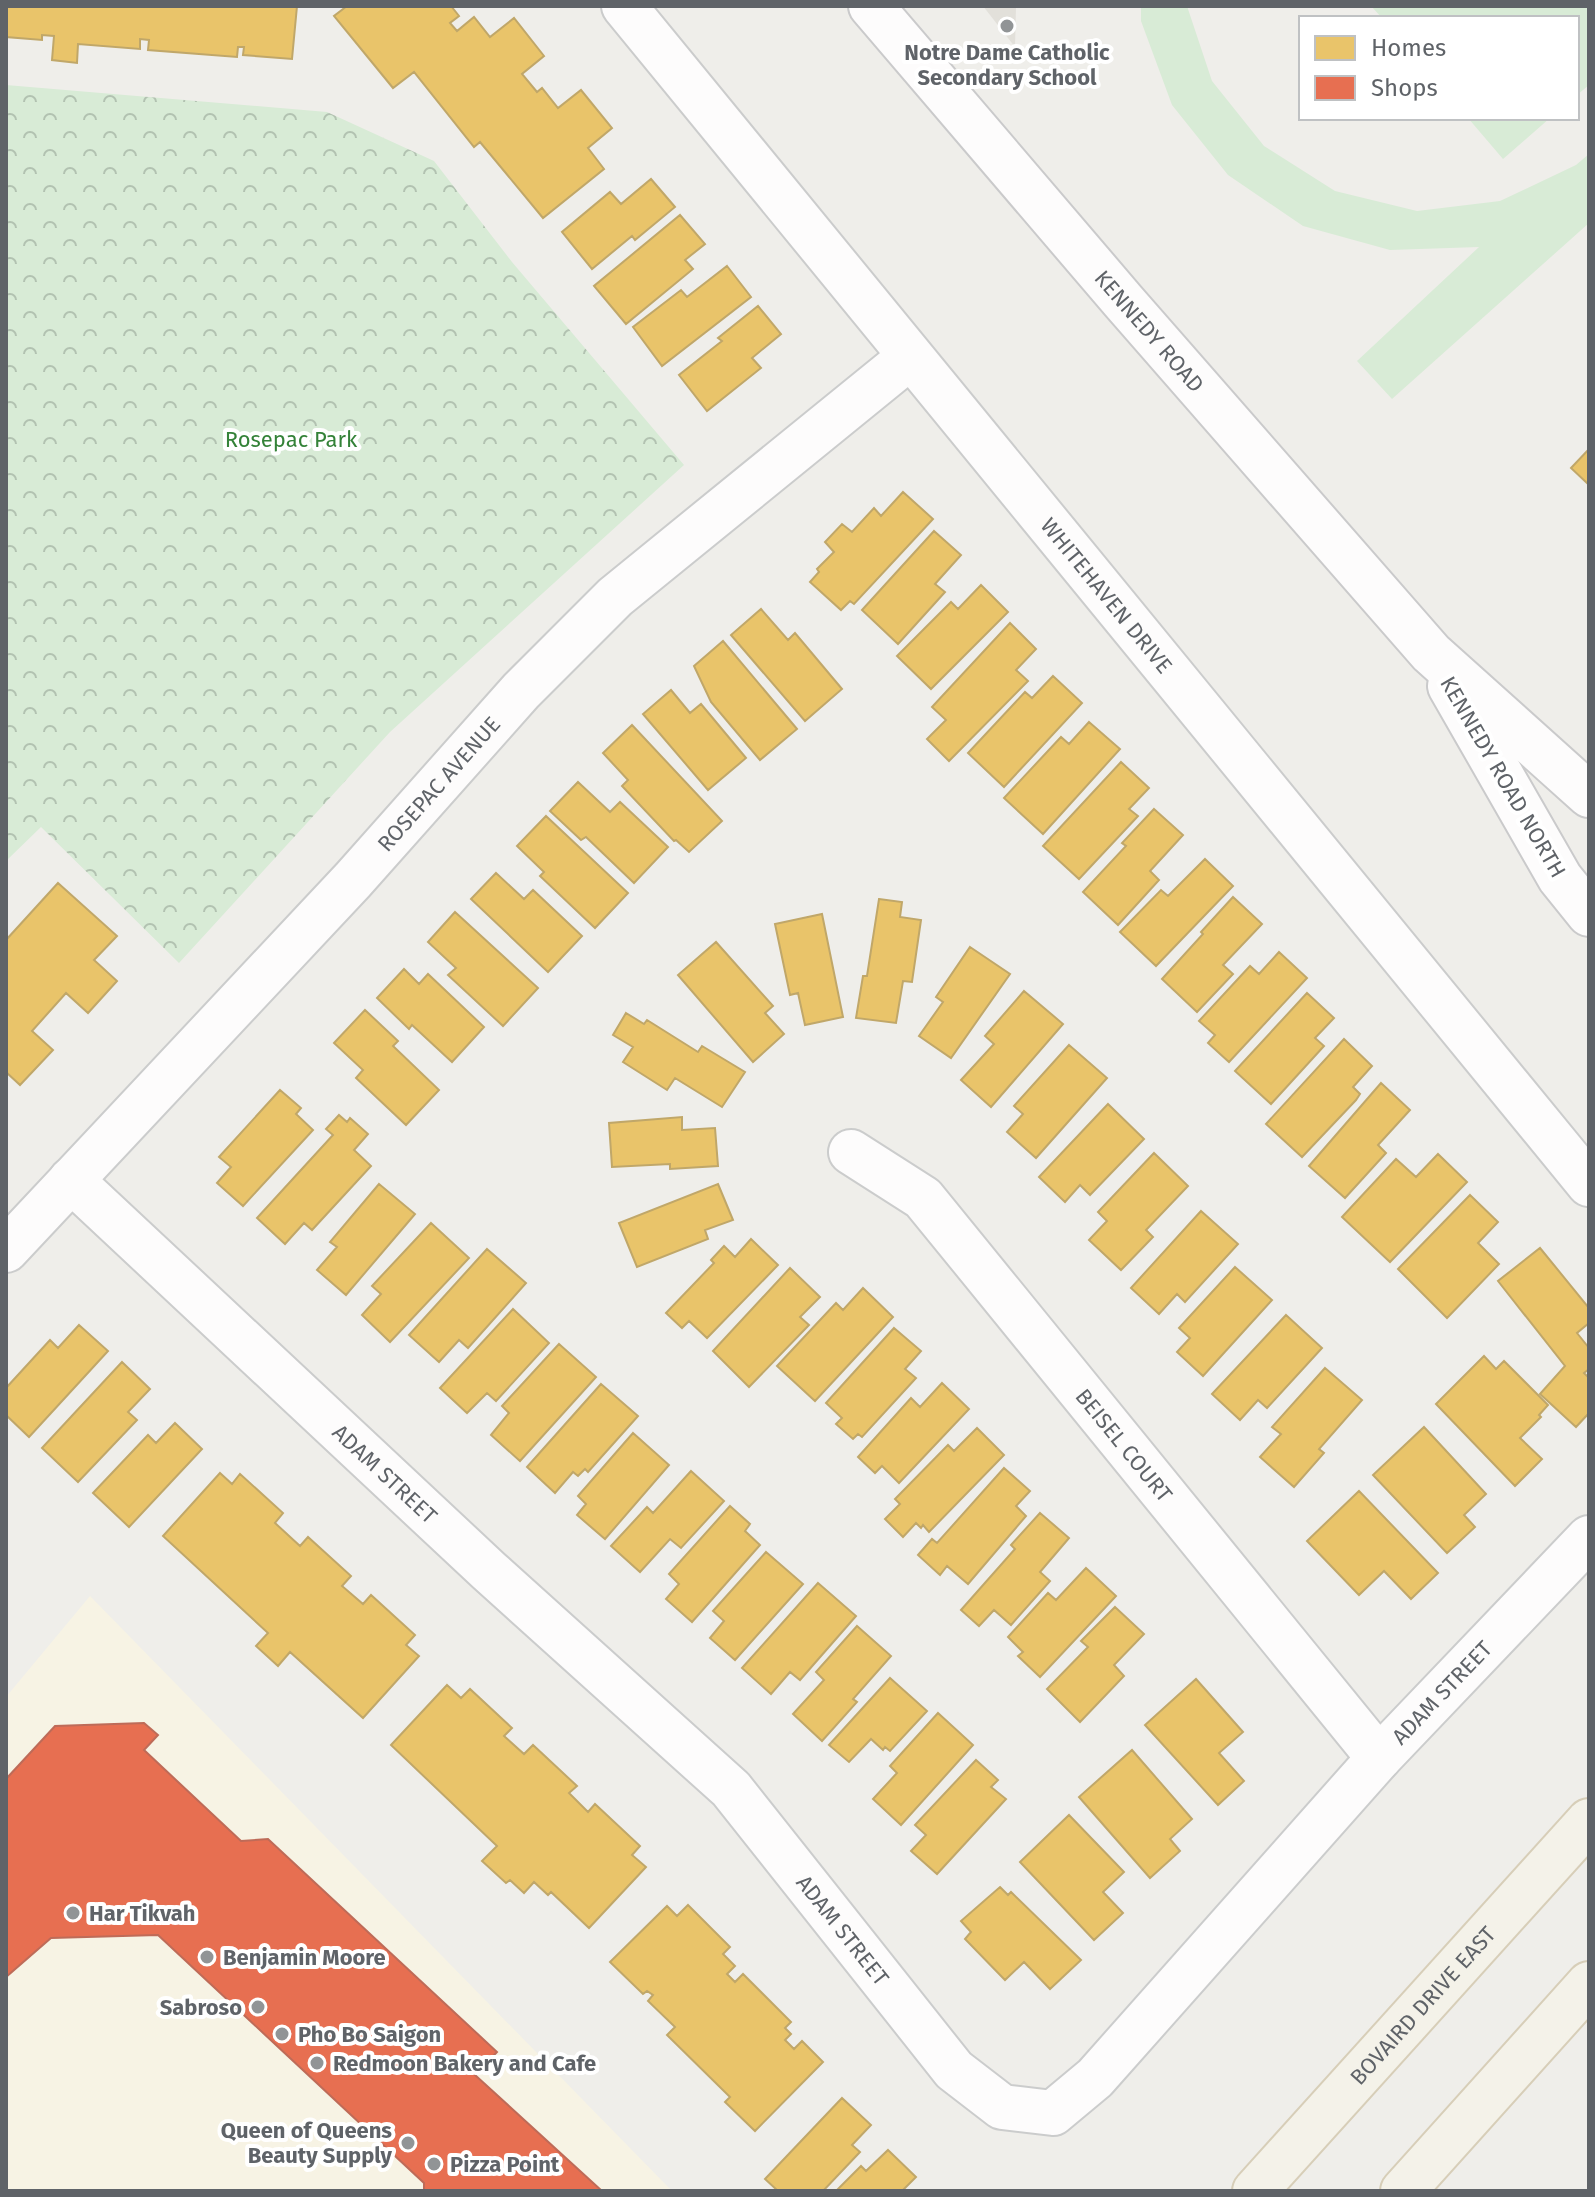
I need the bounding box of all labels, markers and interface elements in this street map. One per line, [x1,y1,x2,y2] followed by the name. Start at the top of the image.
[1299,16,1579,120] legend
[998,17,1016,35] marker: Notre Dame Catholic Secondary School
[1371,34,1446,62] text: Homes
[904,39,1110,91] place label: Notre Dame Catholic Secondary School
[1371,74,1438,102] text: Shops
[1089,264,1210,398] street label: KENNEDY ROAD
[225,426,358,453] park label: Rosepac Park
[1035,512,1178,679] street label: WHITEHAVEN DRIVE
[1434,671,1572,883] street label: KENNEDY ROAD NORTH
[371,711,506,857] street label: ROSEPAC AVENUE
[1070,1383,1179,1508] street label: BEISEL COURT
[327,1418,443,1530] street label: ADAM STREET
[1386,1634,1498,1750] street label: ADAM STREET
[791,1869,895,1991] street label: ADAM STREET
[89,1900,196,1927] place label: Har Tikvah
[64,1904,82,1922] marker: Har Tikvah
[1344,1920,1501,2090] street label: BOVAIRD DRIVE EAST
[223,1944,386,1971] place label: Benjamin Moore
[198,1948,216,1966] marker: Benjamin Moore
[160,1994,242,2021] place label: Sabroso
[249,1998,267,2016] marker: Sabroso
[298,2021,441,2048] place label: Pho Bo Saigon
[273,2025,291,2043] marker: Pho Bo Saigon
[333,2050,596,2077] place label: Redmoon Bakery and Cafe
[308,2054,326,2072] marker: Redmoon Bakery and Cafe
[221,2117,393,2169] place label: Queen of Queens Beauty Supply
[399,2134,417,2152] marker: Queen of Queens Beauty Supply
[450,2151,560,2178] place label: Pizza Point
[425,2155,443,2173] marker: Pizza Point

